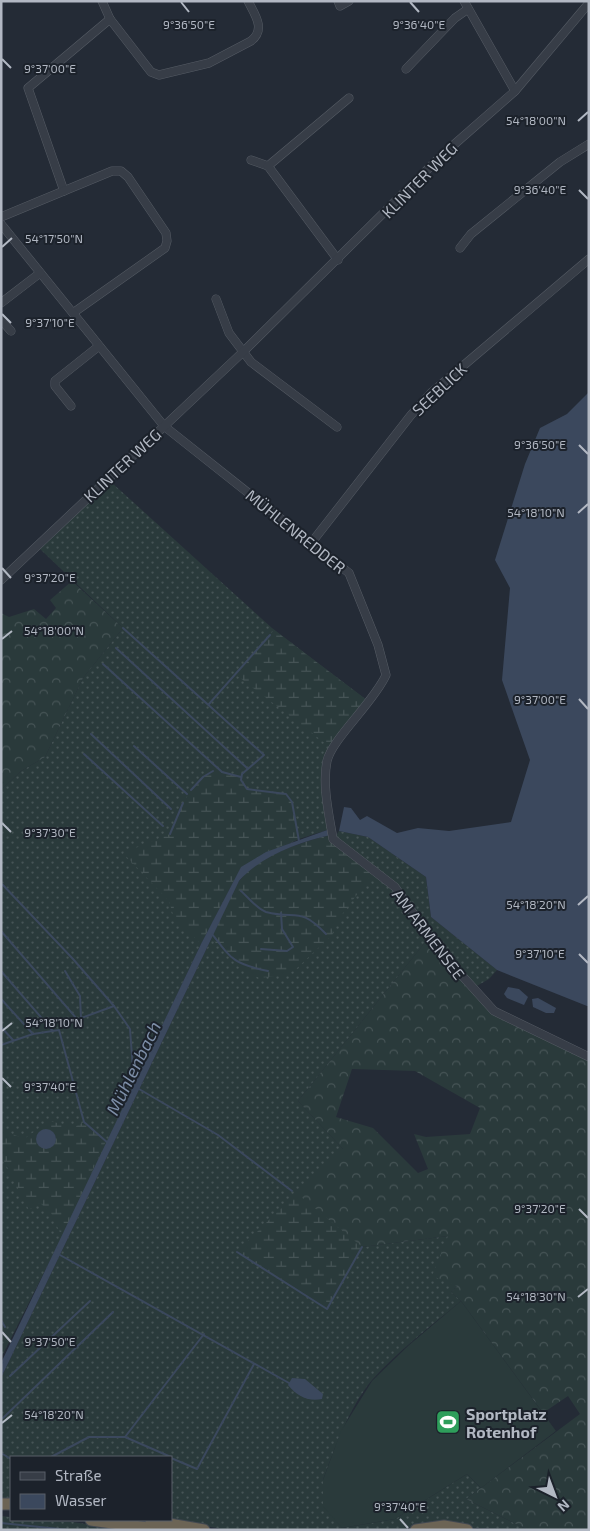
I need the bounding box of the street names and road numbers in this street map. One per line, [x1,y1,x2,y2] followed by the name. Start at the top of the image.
[377,138,461,222] street label: KLINTER WEG
[408,359,471,419] street label: SEEBLICK
[79,424,165,506] street label: KLINTER WEG
[242,485,350,577] street label: MÜHLENREDDER
[389,885,469,983] street label: AM ARMENSEE

